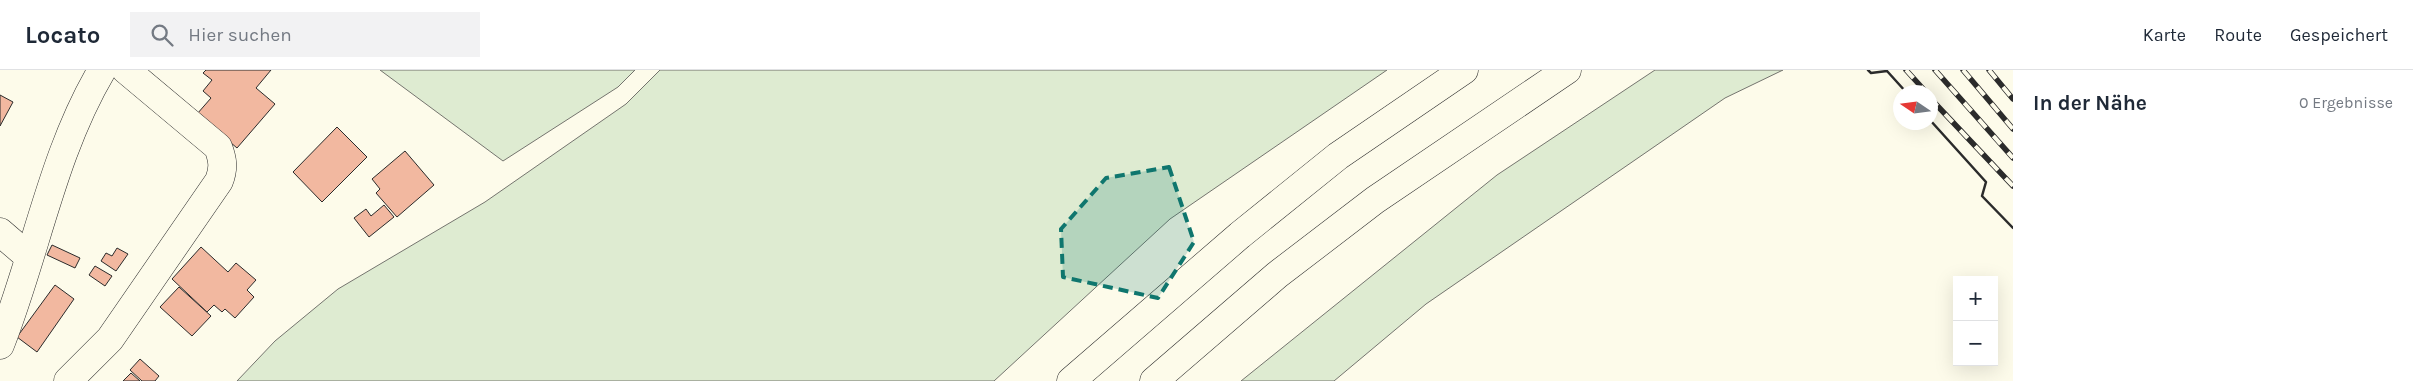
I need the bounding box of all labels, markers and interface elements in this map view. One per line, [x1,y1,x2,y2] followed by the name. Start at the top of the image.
[130,12,480,57] search box
[25,21,100,49] text: Locato
[148,21,176,49] icon: search
[188,24,292,46] text: Hier suchen
[2143,24,2186,46] text: Karte
[2214,24,2262,46] text: Route
[2290,24,2388,46] text: Gespeichert
[1893,85,1938,130] north arrow
[2033,91,2147,115] text: In der Nähe
[2299,93,2393,112] text: 0 Ergebnisse
[1953,276,1998,366] map controls
[1953,276,1998,321] button: +
[1953,321,1998,366] button: −

